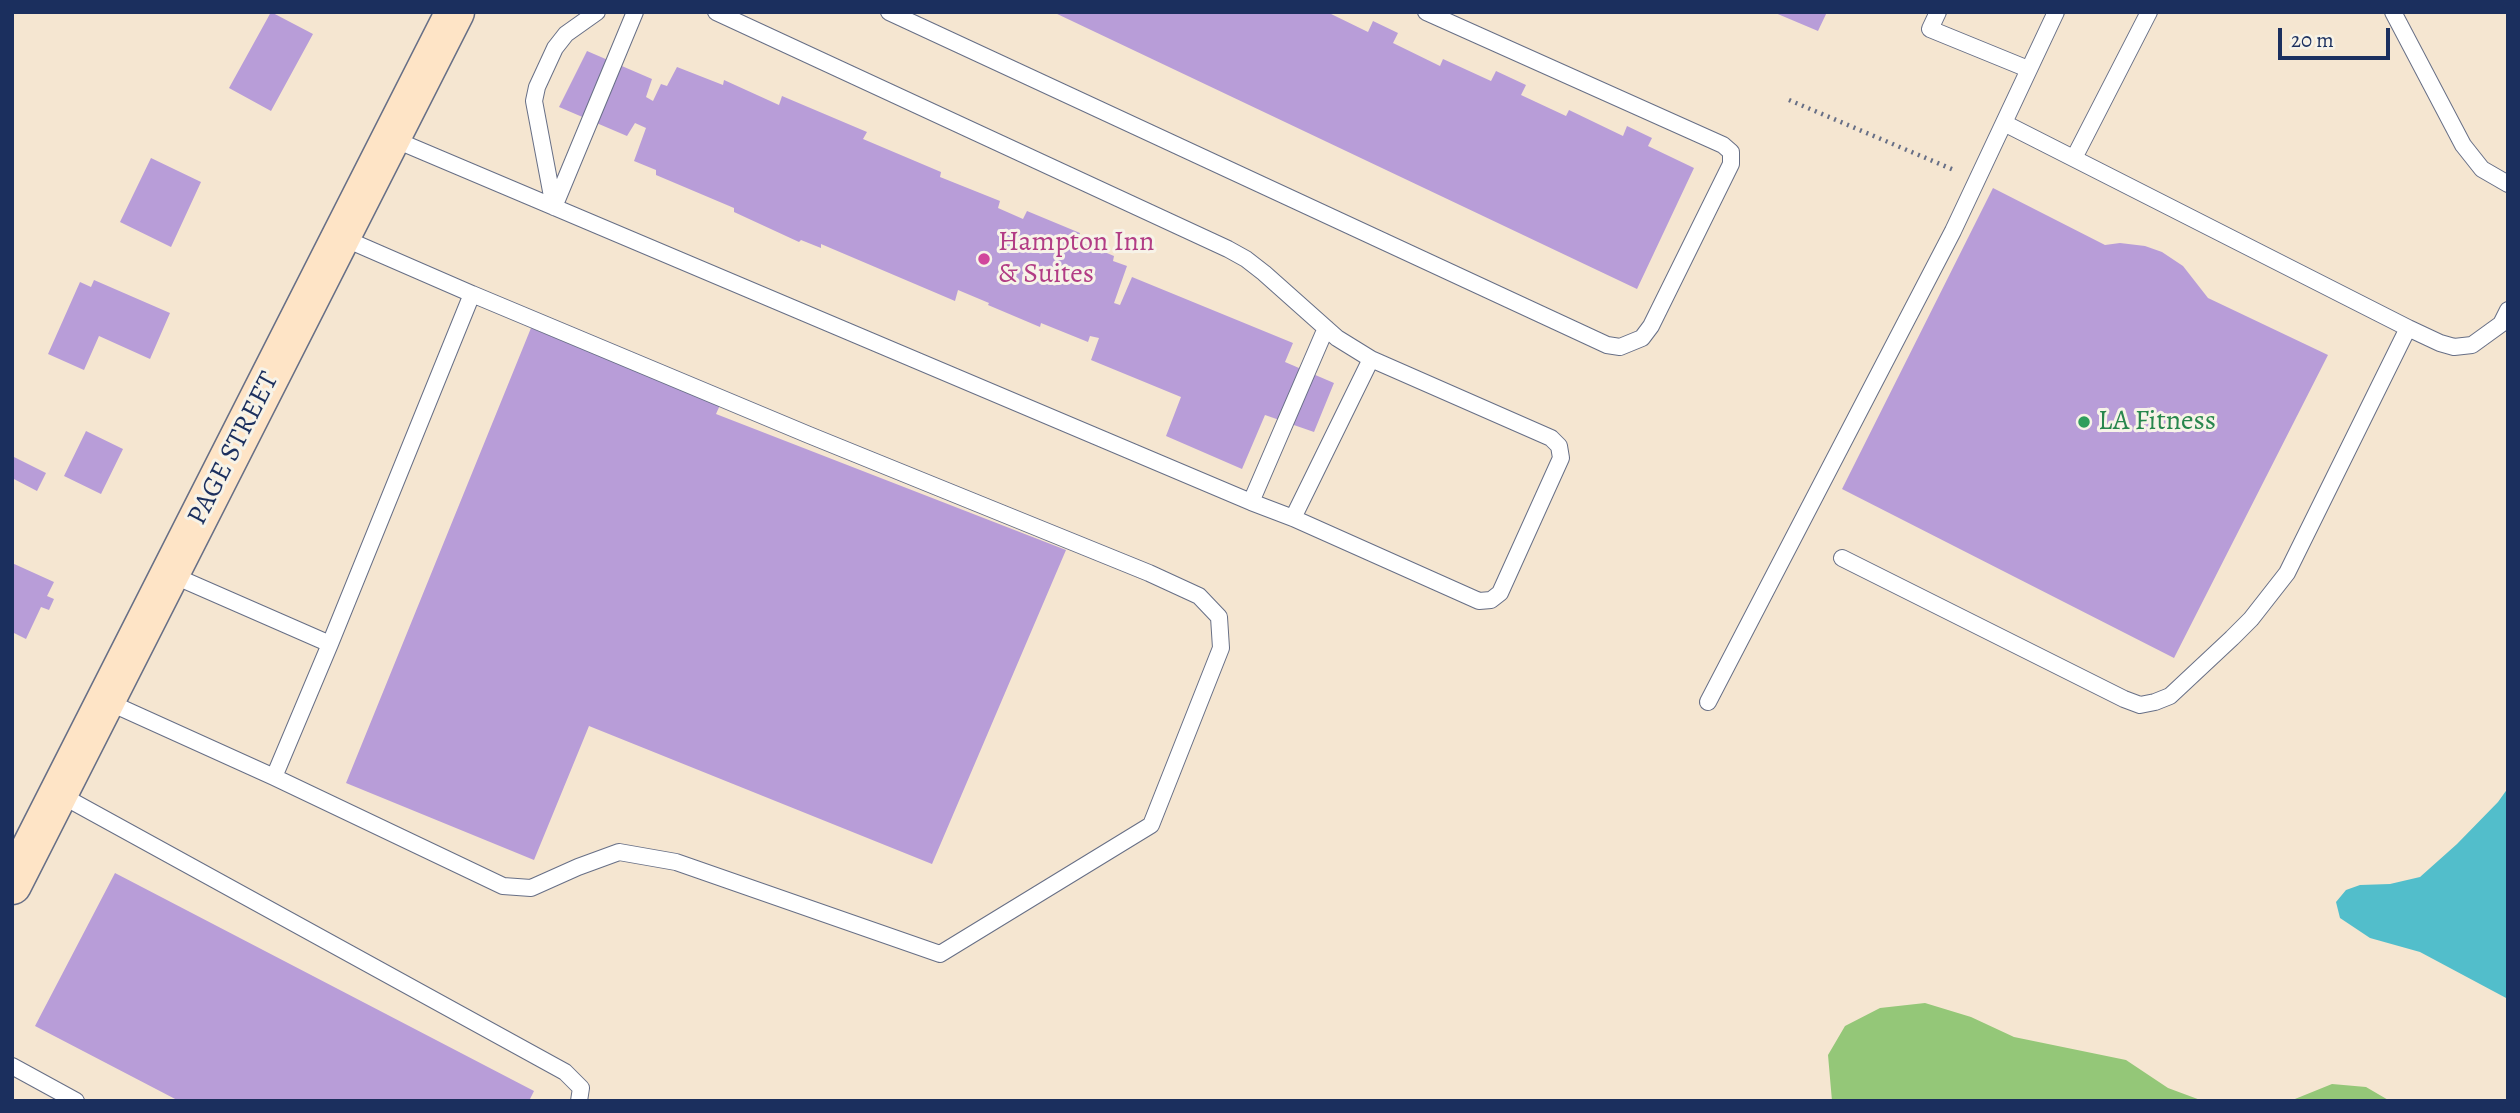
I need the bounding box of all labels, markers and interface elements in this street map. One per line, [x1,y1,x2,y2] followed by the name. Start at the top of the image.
[2282,14,2394,58] scale bar
[2291,26,2334,54] text: 20 m
[998,226,1154,292] place label: Hampton Inn & Suites
[976,251,992,267] marker: Hampton Inn & Suites
[181,367,287,531] street label: PAGE STREET
[2098,405,2216,439] place label: LA Fitness
[2076,414,2092,430] marker: LA Fitness

